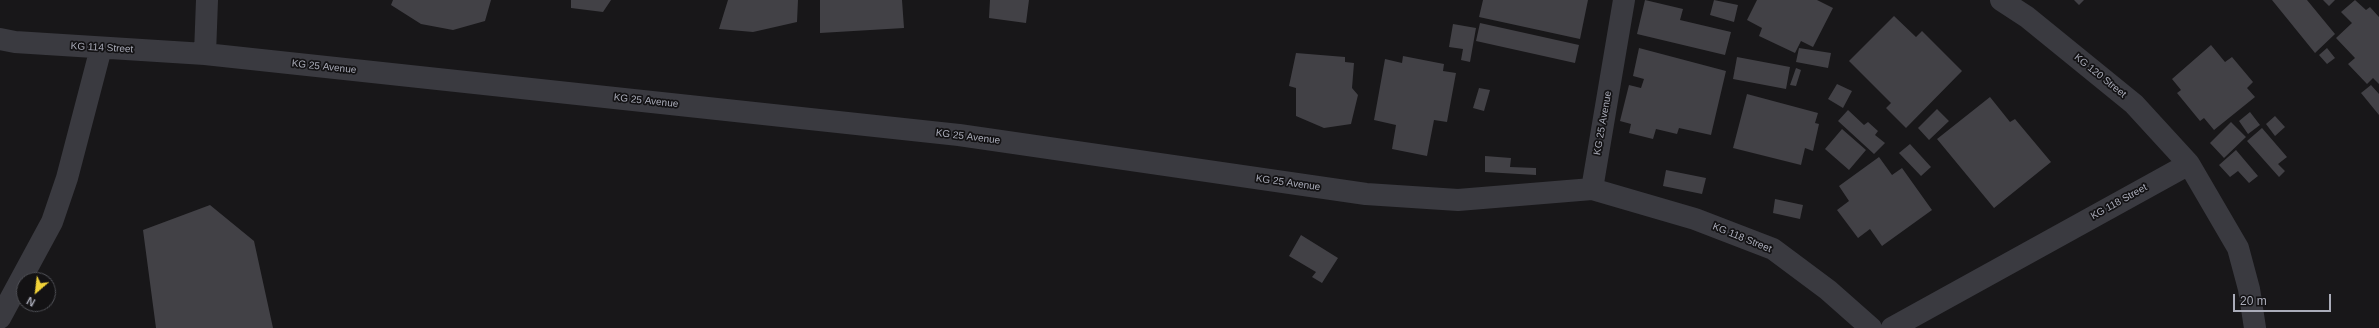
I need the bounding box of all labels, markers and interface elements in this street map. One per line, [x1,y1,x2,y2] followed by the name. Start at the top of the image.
[70,40,134,56] street label: KG 114 Street
[2072,51,2128,101] street label: KG 120 Street
[291,58,357,76] street label: KG 25 Avenue
[1591,90,1615,156] street label: KG 25 Avenue
[613,92,679,110] street label: KG 25 Avenue
[935,127,1001,147] street label: KG 25 Avenue
[1255,173,1321,193] street label: KG 25 Avenue
[2089,182,2149,222] street label: KG 118 Street
[1711,221,1773,255] street label: KG 118 Street
[16,272,56,312] north arrow
[2235,286,2333,312] scale bar
[2240,294,2267,308] text: 20 m
[25,295,37,309] text: N

